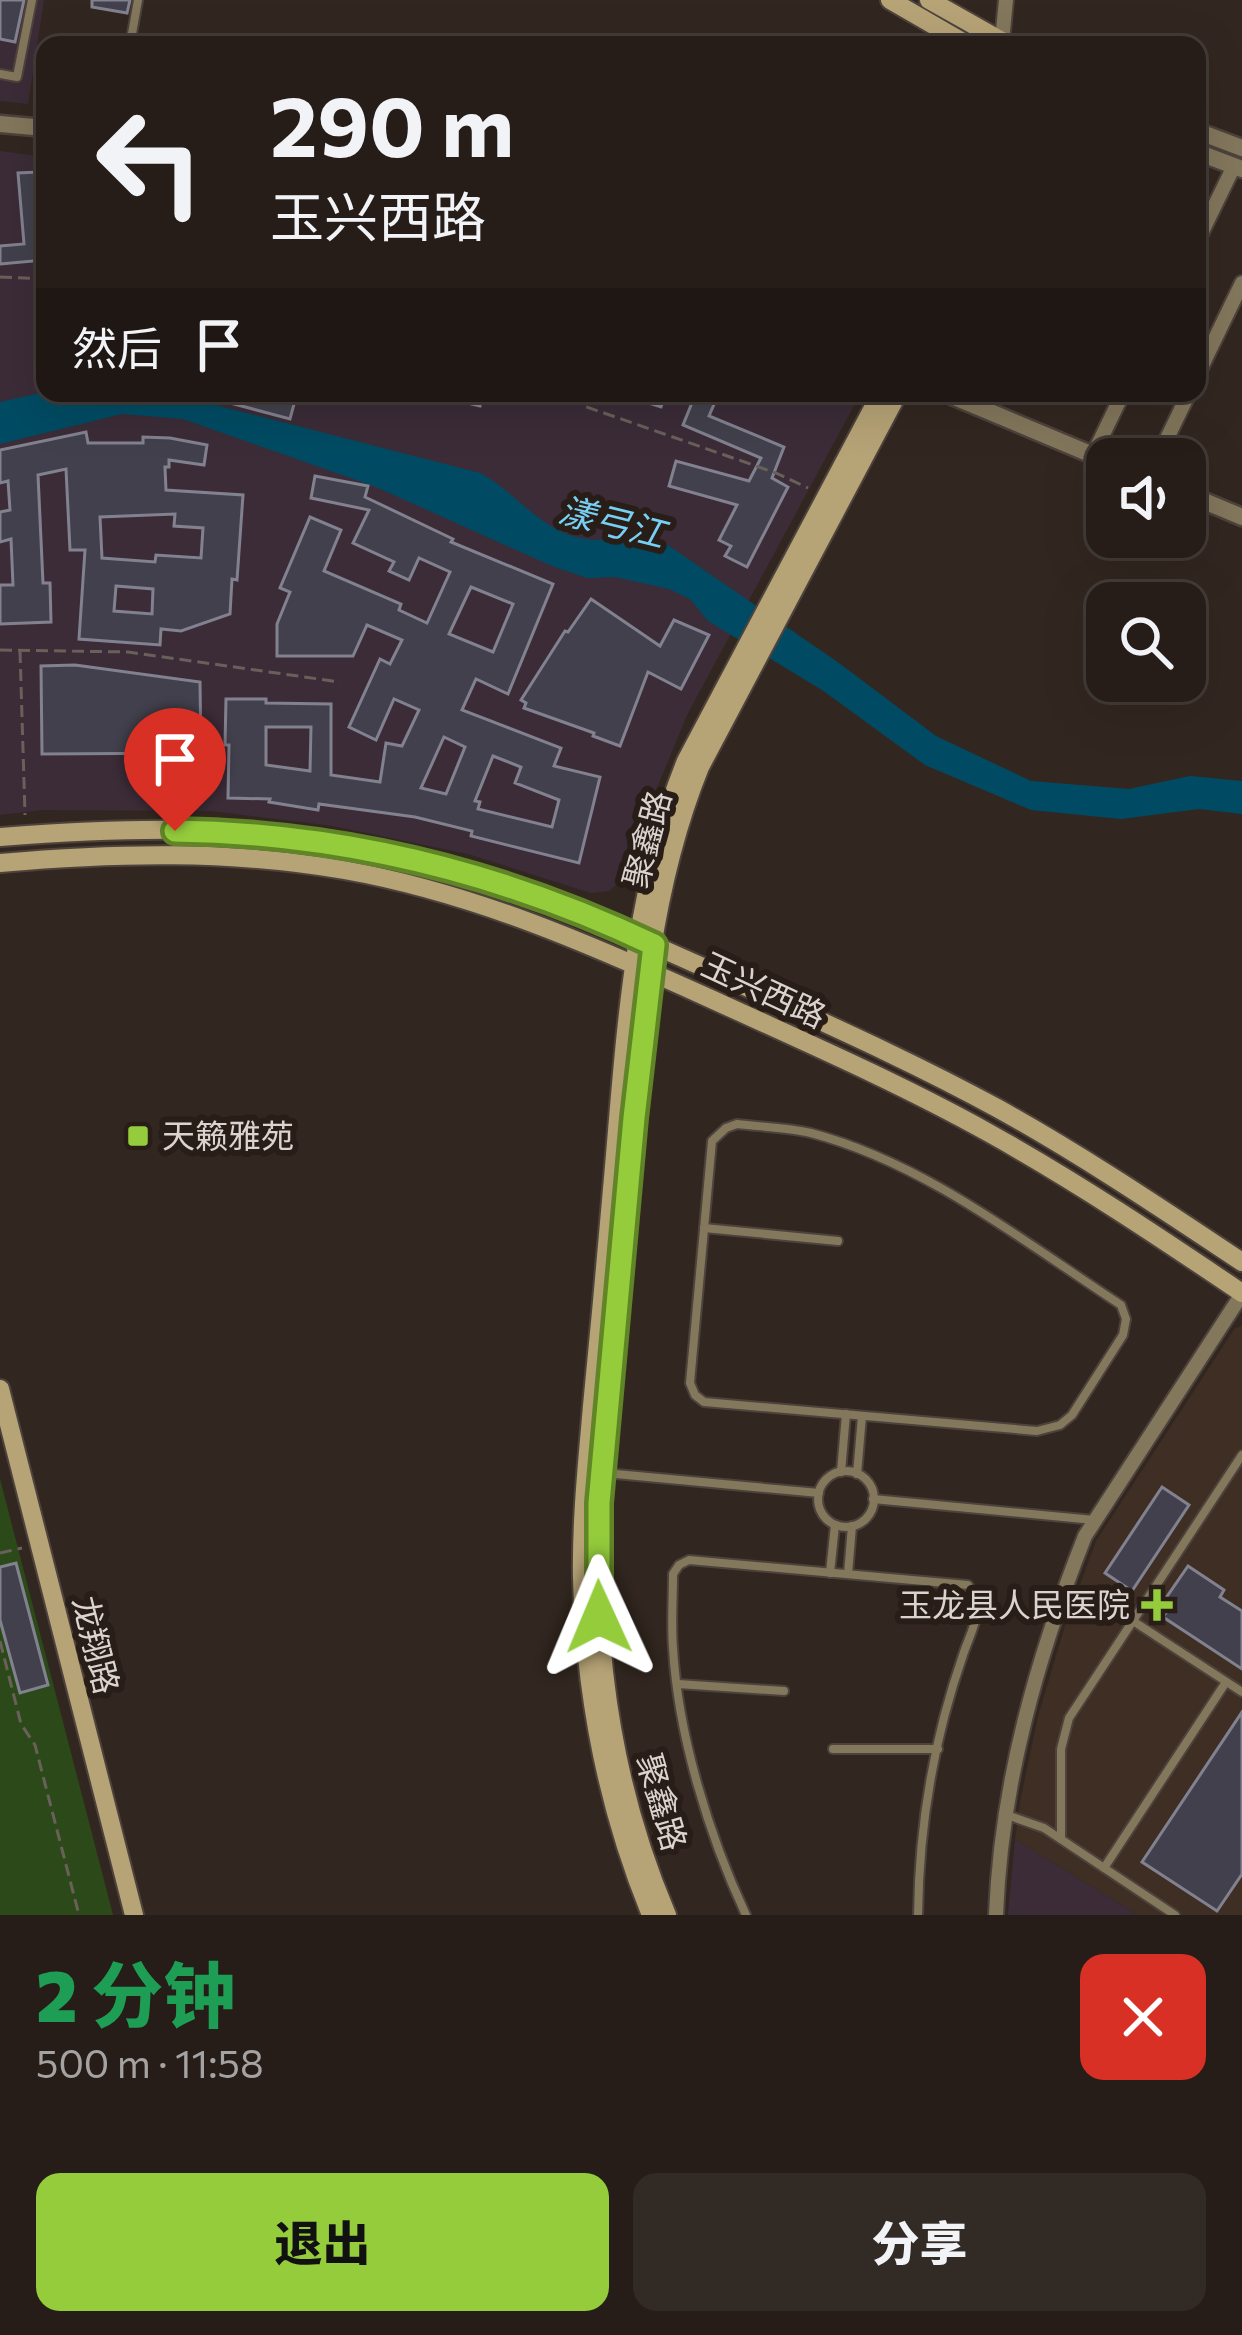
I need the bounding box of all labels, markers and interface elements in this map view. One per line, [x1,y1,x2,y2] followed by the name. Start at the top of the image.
[270,72,514,174] text: 290 m
[72,84,228,240] icon: left
[270,182,486,248] text: 玉兴西路
[186,312,252,378] icon: arrive
[72,319,162,374] text: 然后
[1086,438,1206,702] map controls
[1086,438,1206,558] button: sound
[555,486,674,555] water label: 漾弓江
[1086,582,1206,702] button: search
[124,708,226,831] pin
[142,726,208,792] icon: arrive
[613,785,678,892] street label: 聚鑫路
[696,942,833,1035] street label: 玉兴西路
[162,1114,294,1155] place label: 天籁雅苑
[125,1123,151,1149] marker: 天籁雅苑
[536,1554,662,1680] position arrow
[899,1583,1130,1624] place label: 玉龙县人民医院
[1141,1589,1173,1621] marker: 玉龙县人民医院
[66,1592,129,1698] street label: 龙翔路
[630,1748,697,1855] street label: 聚鑫路
[36,1949,235,2037] text: 2 分钟
[1080,1954,1206,2080] button: close
[36,2038,264,2086] text: 500 m · 11:58
[36,2173,609,2311] button: 退出
[633,2173,1206,2311] button: 分享

